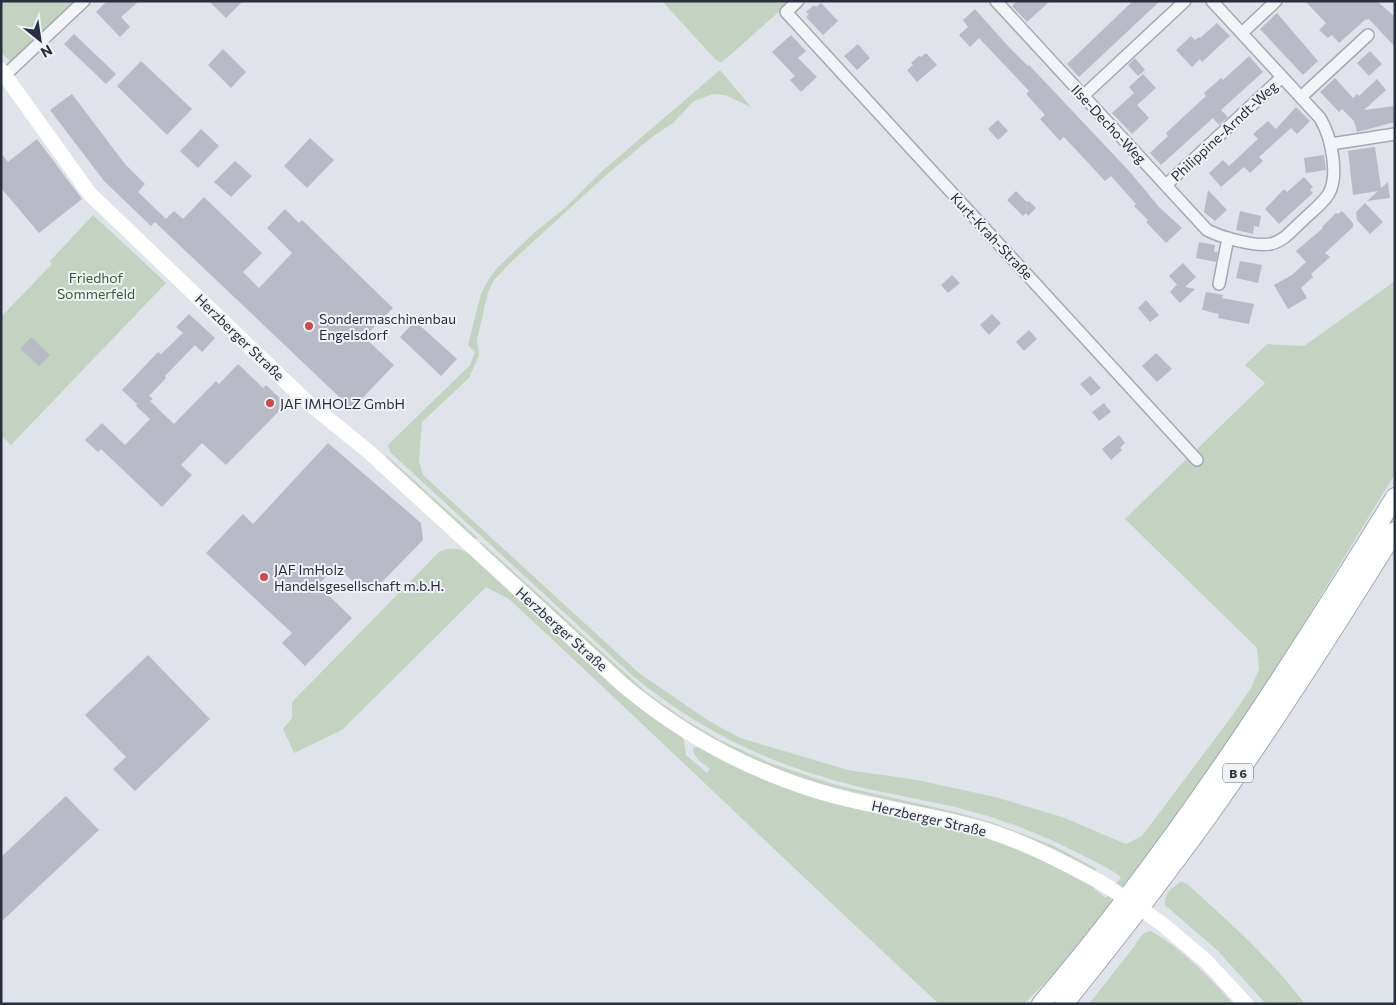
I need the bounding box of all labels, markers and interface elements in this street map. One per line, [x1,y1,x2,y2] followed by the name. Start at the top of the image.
[15,15,65,65] north arrow
[38,42,56,62] text: N
[1167,77,1281,185] street label: Philippine-Arndt-Weg
[1068,81,1150,167] street label: Ilse-Decho-Weg
[947,189,1037,283] street label: Kurt-Krah-Straße
[57,269,135,302] park label: Friedhof Sommerfeld
[192,290,288,384] street label: Herzberger Straße
[319,310,456,343] place label: Sondermaschinenbau Engelsdorf
[303,320,315,332] marker: Sondermaschinenbau Engelsdorf
[280,395,405,412] place label: JAF IMHOLZ GmbH
[264,397,276,409] marker: JAF IMHOLZ GmbH
[274,561,444,594] place label: JAF ImHolz Handelsgesellschaft m.b.H.
[258,571,270,583] marker: JAF ImHolz Handelsgesellschaft m.b.H.
[513,583,611,675] street label: Herzberger Straße
[1223,764,1253,782] road number: B 6
[870,797,988,839] street label: Herzberger Straße

